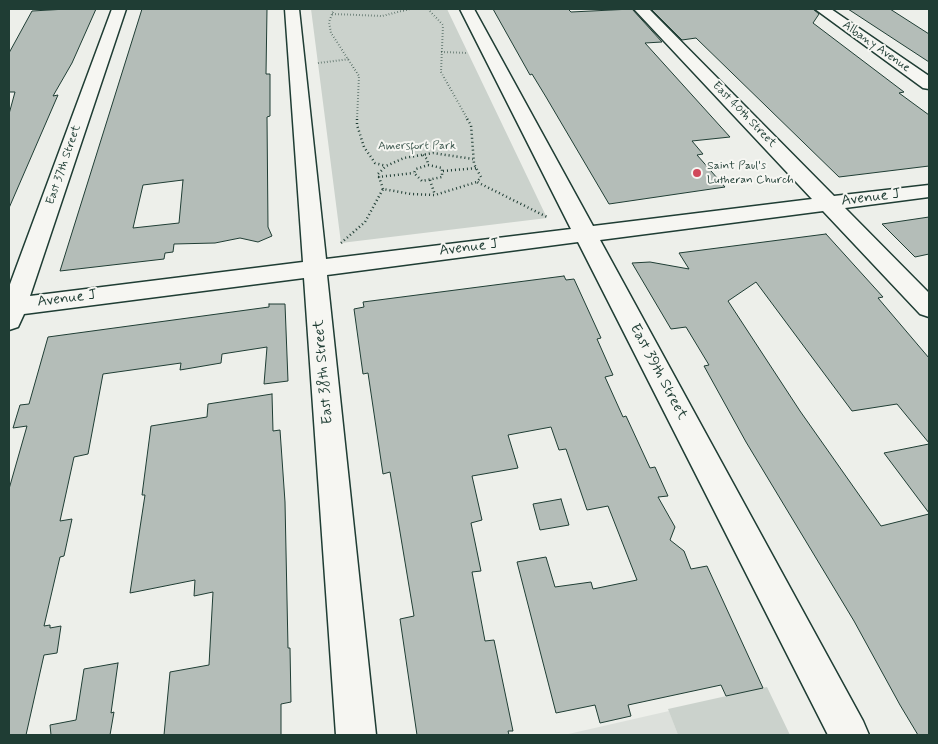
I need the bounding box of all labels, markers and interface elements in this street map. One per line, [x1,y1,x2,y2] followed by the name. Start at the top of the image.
[839,18,913,76] street label: Albany Avenue
[709,79,779,151] street label: East 40th Street
[44,123,84,207] street label: East 37th Street
[378,139,456,153] park label: Amersfort Park
[707,159,794,187] place label: Saint Paul's Lutheran Church
[691,167,703,179] marker: Saint Paul's Lutheran Church
[840,185,902,211] street label: Avenue J
[438,235,500,261] street label: Avenue J
[36,286,98,312] street label: Avenue J
[310,319,338,425] street label: East 38th Street
[625,321,691,423] street label: East 39th Street

